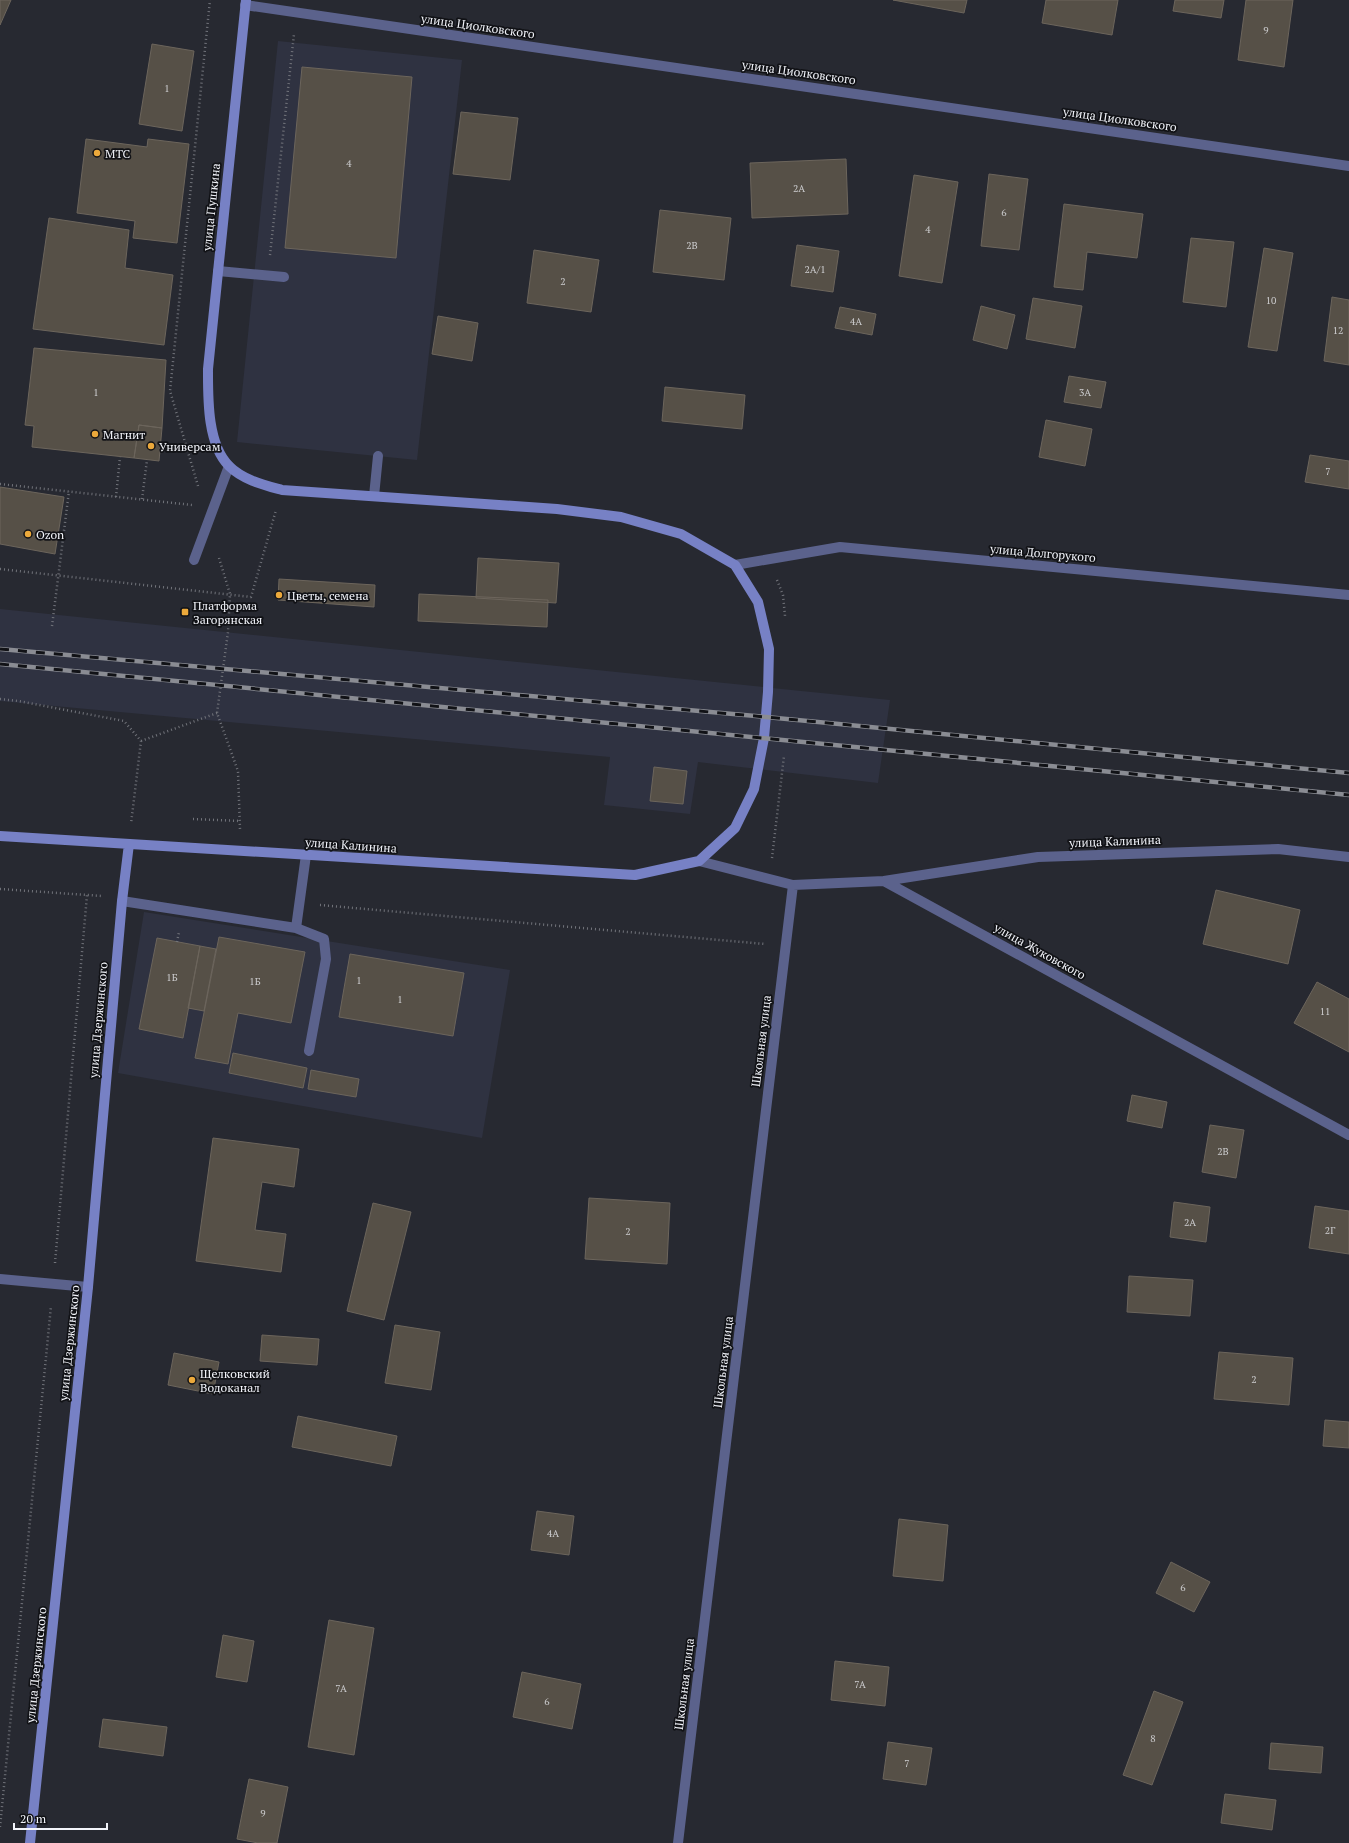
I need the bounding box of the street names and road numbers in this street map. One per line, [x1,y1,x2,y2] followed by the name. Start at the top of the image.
[419,10,536,41] street label: улица Циолковского
[740,56,857,87] street label: улица Циолковского
[1061,103,1178,134] street label: улица Циолковского
[199,163,223,252] street label: улица Пушкина
[988,541,1097,565] street label: улица Долгорукого
[1068,832,1161,850] street label: улица Калинина
[304,834,397,856] street label: улица Калинина
[991,919,1089,983] street label: улица Жуковского
[85,961,111,1080] street label: улица Дзержинского
[748,994,774,1088] street label: Школьная улица
[55,1284,83,1403] street label: улица Дзержинского
[710,1315,736,1409] street label: Школьная улица
[22,1606,50,1725] street label: улица Дзержинского
[671,1637,697,1731] street label: Школьная улица

